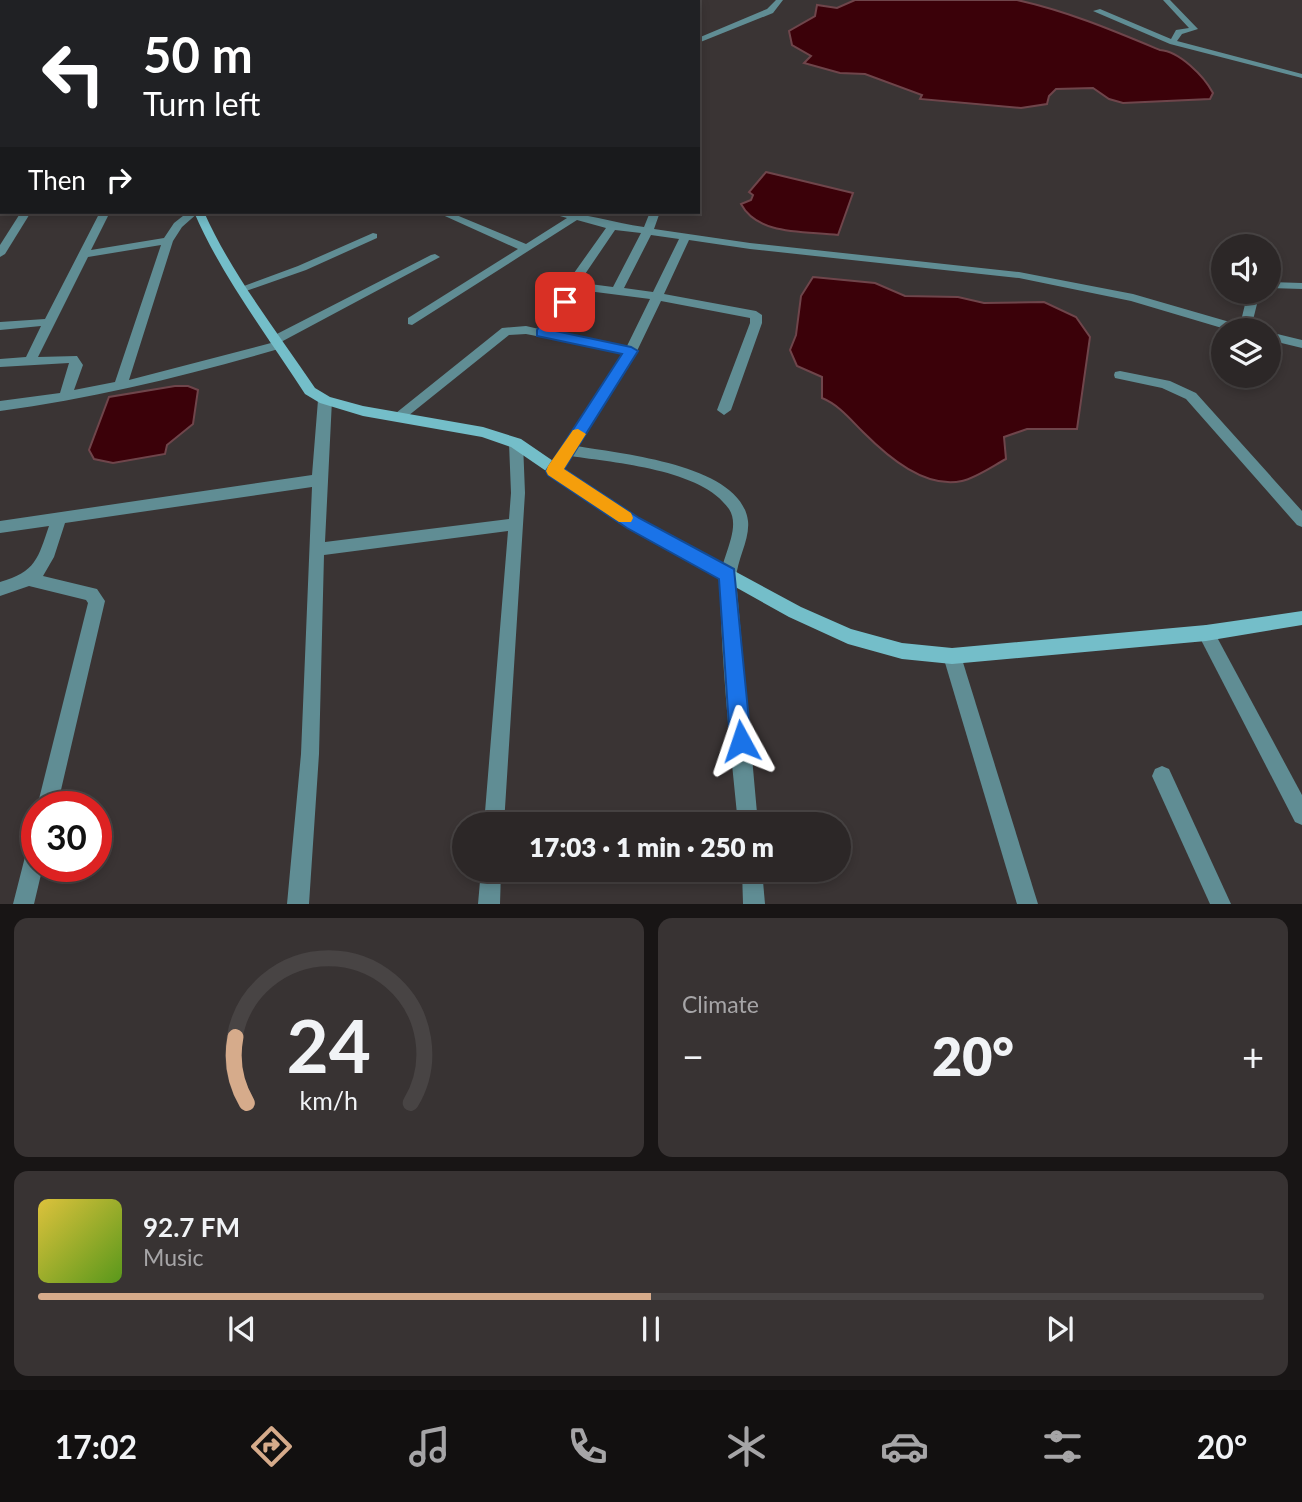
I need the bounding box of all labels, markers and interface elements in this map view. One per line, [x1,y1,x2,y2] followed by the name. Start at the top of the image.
[143,25,253,83] text: 50 m
[28,28,119,119] icon: left
[143,84,260,123] text: Turn left
[100,161,138,199] icon: right
[28,164,86,196] text: Then
[1211,234,1281,388] map controls
[1211,234,1281,304] button: sound
[535,272,595,332] pin
[546,283,584,321] icon: arrive
[1211,318,1281,388] button: layers
[704,704,778,778] position arrow
[21,791,112,882] speed limit sign: 30
[529,831,774,863] text: 17:03 · 1 min · 250 m
[682,990,759,1018] text: Climate
[287,1002,371,1090] text: 24
[932,1025,1014,1087] text: 20°
[682,1033,704,1079] text: −
[1242,1033,1264,1079] text: +
[300,1085,358,1115] text: km/h
[143,1211,240,1243] text: 92.7 FM
[143,1243,203,1271] text: Music
[223,1310,261,1348] icon: previous
[632,1310,670,1348] icon: pause
[1041,1310,1079,1348] icon: next
[247,1422,296,1471] icon: directions
[405,1422,454,1471] icon: music
[563,1422,612,1471] icon: phone
[722,1422,771,1471] icon: climate
[880,1422,929,1471] icon: car
[1038,1422,1087,1471] icon: filters
[55,1427,137,1466] text: 17:02
[1197,1427,1247,1466] text: 20°

